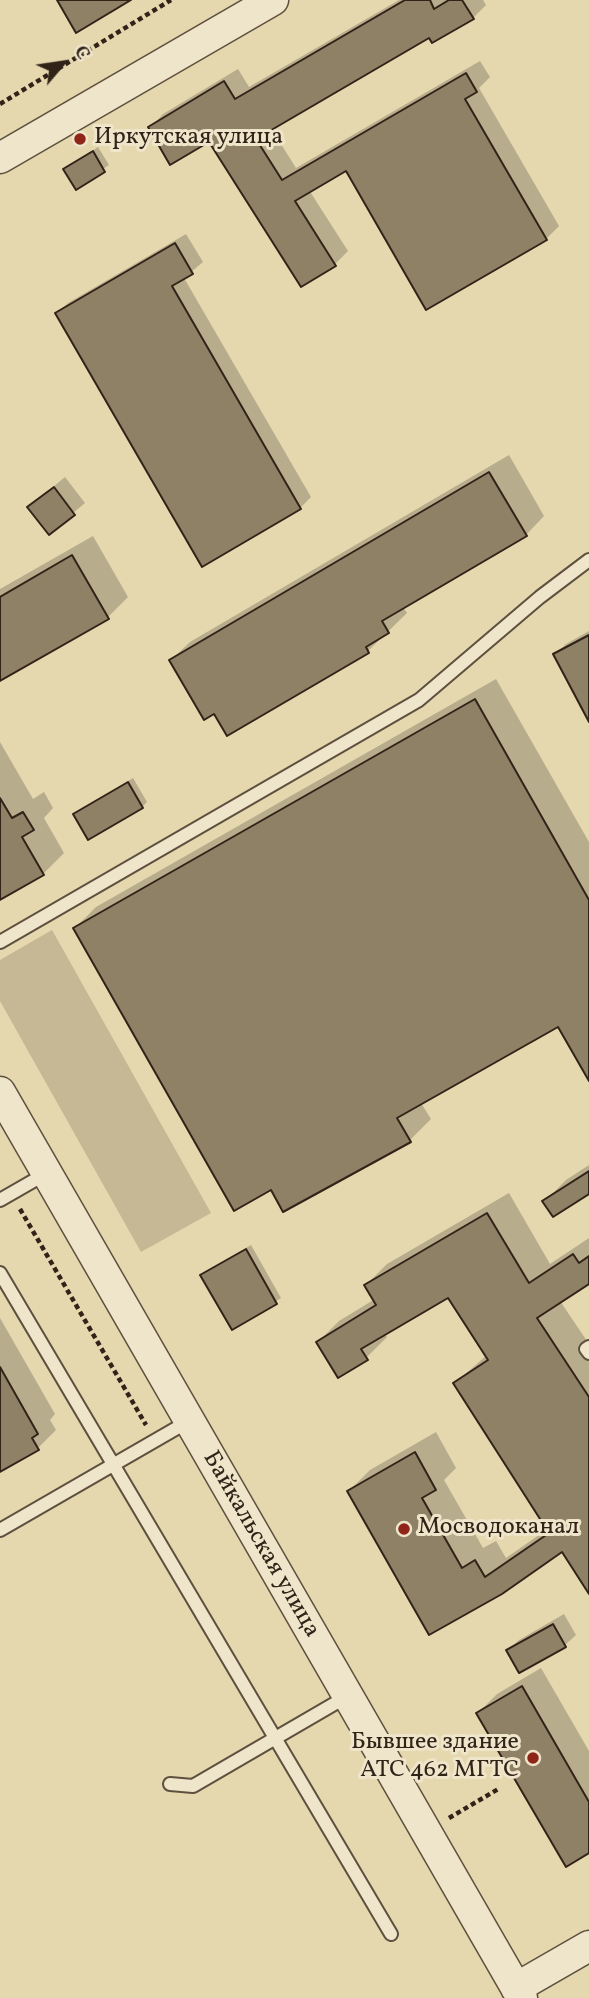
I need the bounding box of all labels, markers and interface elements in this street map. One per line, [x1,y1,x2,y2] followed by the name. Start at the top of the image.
[28,28,98,98] north arrow
[67,41,96,64] text: С
[94,125,283,153] place label: Иркутская улица
[72,131,88,147] marker: Иркутская улица
[195,1447,325,1643] street label: Байкальская улица
[418,1515,579,1543] place label: Мосводоканал
[396,1521,412,1537] marker: Мосводоканал
[351,1730,519,1786] place label: Бывшее здание АТС 462 МГТС
[525,1750,541,1766] marker: Бывшее здание АТС 462 МГТС

